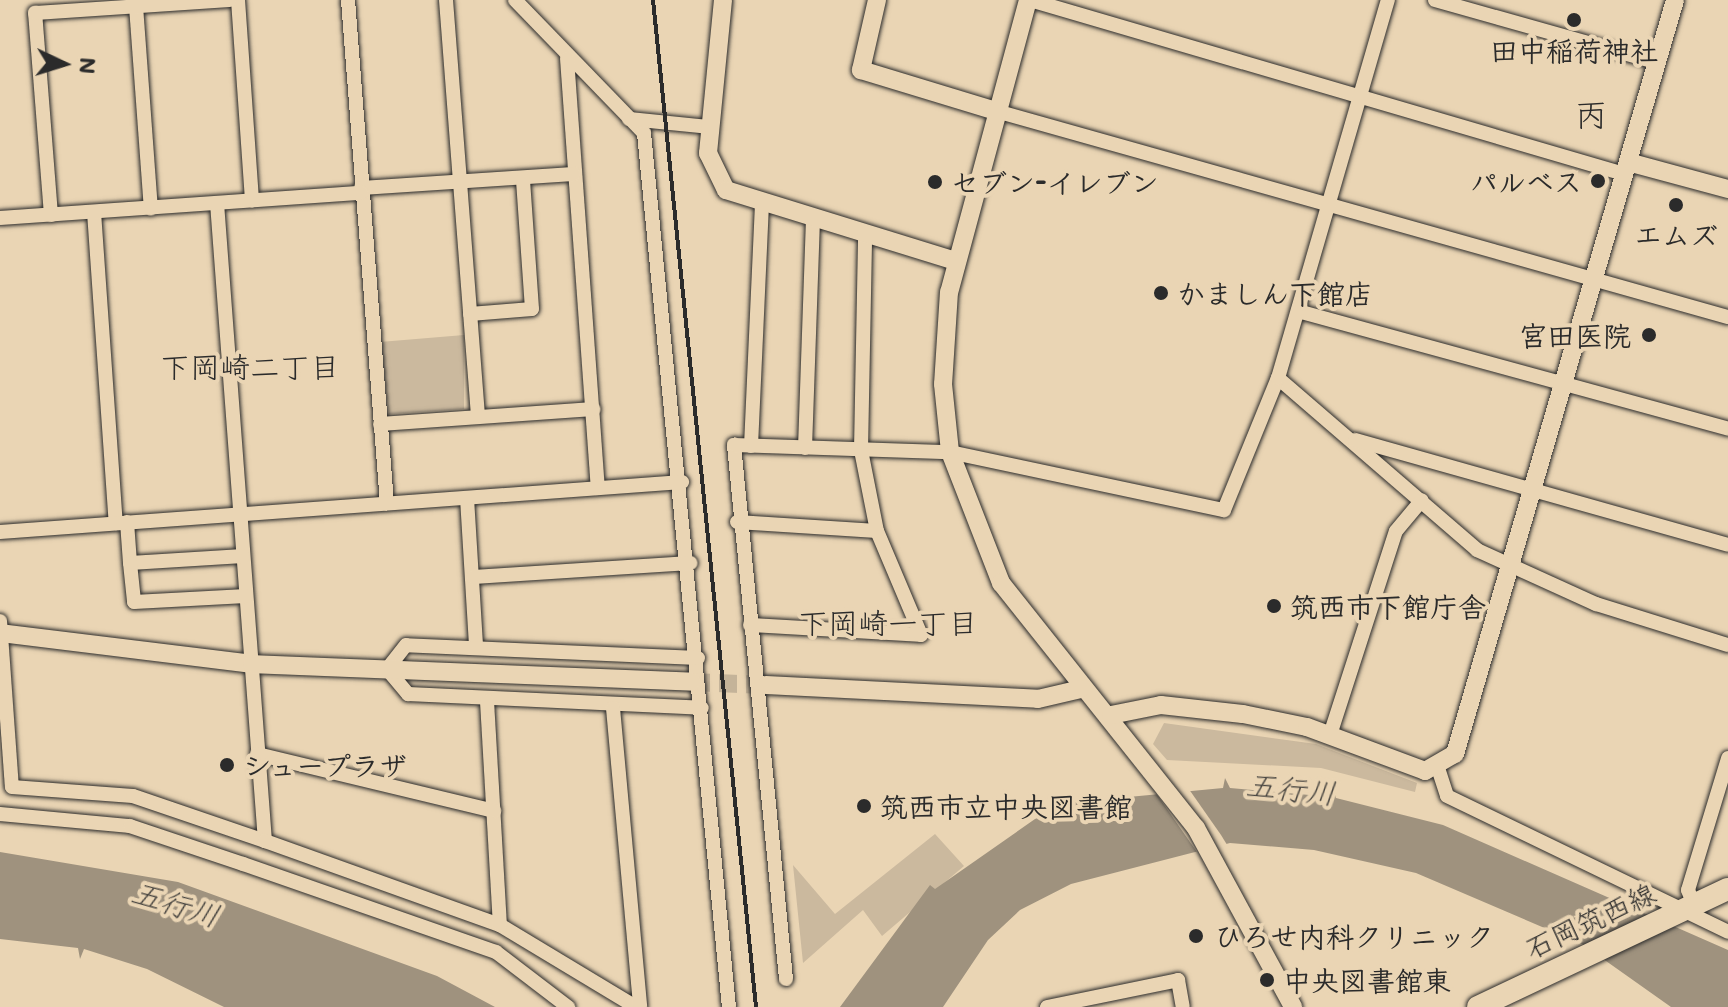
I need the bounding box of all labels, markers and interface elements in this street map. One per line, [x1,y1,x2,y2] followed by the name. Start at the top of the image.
[1565,11,1583,29] marker: 田中稲荷神社
[24,24,104,104] north arrow
[1490,33,1658,67] place label: 田中稲荷神社
[73,56,103,75] text: N
[1575,94,1607,132] district label: 丙
[1470,164,1582,198] place label: パルベス
[951,165,1159,199] place label: セブン-イレブン
[1589,172,1607,190] marker: パルベス
[926,173,944,191] marker: セブン-イレブン
[1667,196,1685,214] marker: エムズ
[1634,217,1718,251] place label: エムズ
[1177,276,1373,310] place label: かましん下館店
[1152,284,1170,302] marker: かましん下館店
[1519,318,1631,352] place label: 宮田医院
[1638,324,1660,346] marker: 宮田医院
[160,348,340,384] district label: 下岡崎二丁目
[1290,589,1486,623] place label: 筑西市下館庁舎
[1265,597,1283,615] marker: 筑西市下館庁舎
[798,604,978,640] district label: 下岡崎一丁目
[243,748,410,782] place label: シュープラザ
[218,756,236,774] marker: シュープラザ
[1244,765,1338,811] water label: 五行川
[880,789,1132,823] place label: 筑西市立中央図書館
[855,797,873,815] marker: 筑西市立中央図書館
[128,873,224,933] water label: 五行川
[1519,875,1661,965] street label: 石岡筑西線
[1214,919,1494,953] place label: ひろせ内科クリニック
[1185,925,1207,947] marker: ひろせ内科クリニック
[1283,963,1451,997] place label: 中央図書館東
[1258,971,1276,989] marker: 中央図書館東

